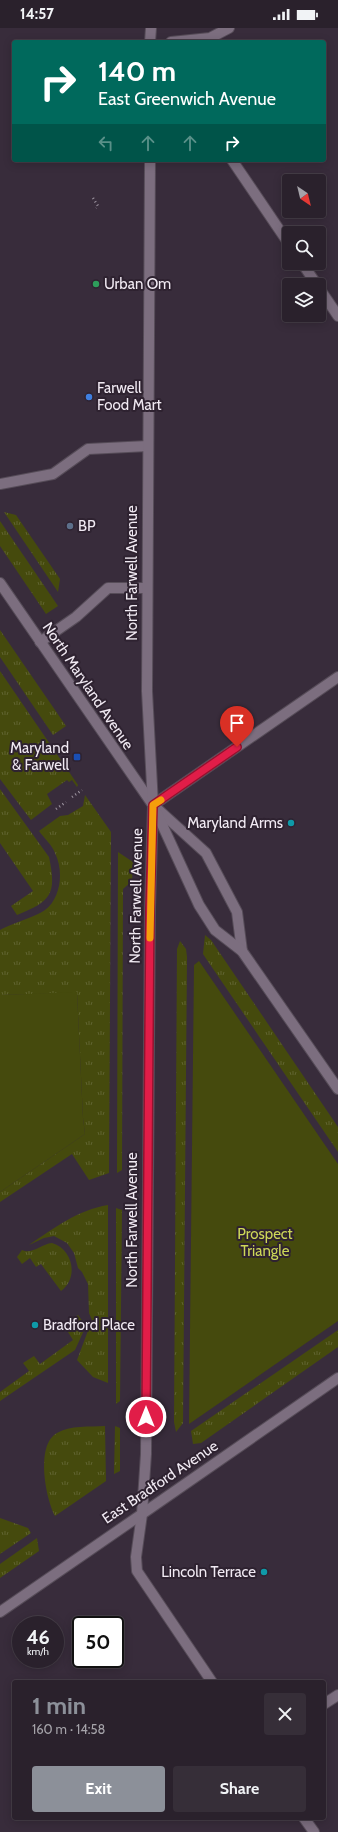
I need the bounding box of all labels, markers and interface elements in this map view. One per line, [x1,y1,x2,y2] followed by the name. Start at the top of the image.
[20,5,54,23] text: 14:57
[98,54,176,88] text: 140 m
[32,56,84,108] icon: right
[98,88,276,110] text: East Greenwich Avenue
[95,132,117,154] icon: left
[137,132,159,154] icon: ahead
[179,132,201,154] icon: ahead
[221,132,243,154] icon: right
[282,174,326,218] north arrow
[282,174,326,322] map controls
[282,226,326,270] button: search
[104,275,171,293] place label: Urban Om
[282,278,326,322] button: layers
[91,279,101,289] marker: Urban Om
[97,379,161,414] place label: Farwell Food Mart
[84,392,94,402] marker: Farwell Food Mart
[123,505,141,641] street label: North Farwell Avenue
[78,517,96,535] place label: BP
[65,521,75,531] marker: BP
[39,619,138,753] street label: North Maryland Avenue
[220,706,254,747] pin
[226,712,248,734] icon: arrive
[10,739,69,774] place label: Maryland & Farwell
[72,752,82,762] marker: Maryland & Farwell
[187,814,283,832] place label: Maryland Arms
[286,818,296,828] marker: Maryland Arms
[126,828,146,964] street label: North Farwell Avenue
[123,1152,141,1288] street label: North Farwell Avenue
[237,1225,293,1260] park label: Prospect Triangle
[43,1316,135,1334] place label: Bradford Place
[30,1320,40,1330] marker: Bradford Place
[125,1396,167,1438] position arrow
[99,1436,222,1528] street label: East Bradford Avenue
[161,1563,256,1581] place label: Lincoln Terrace
[259,1567,269,1577] marker: Lincoln Terrace
[72,1616,124,1668] speed limit sign: 50
[26,1625,50,1649] text: 46
[27,1645,49,1658] text: km/h
[32,1691,86,1720] text: 1 min
[264,1693,306,1735] button: close
[32,1721,105,1737] text: 160 m · 14:58
[32,1766,165,1812] button: Exit
[173,1766,306,1812] button: Share

